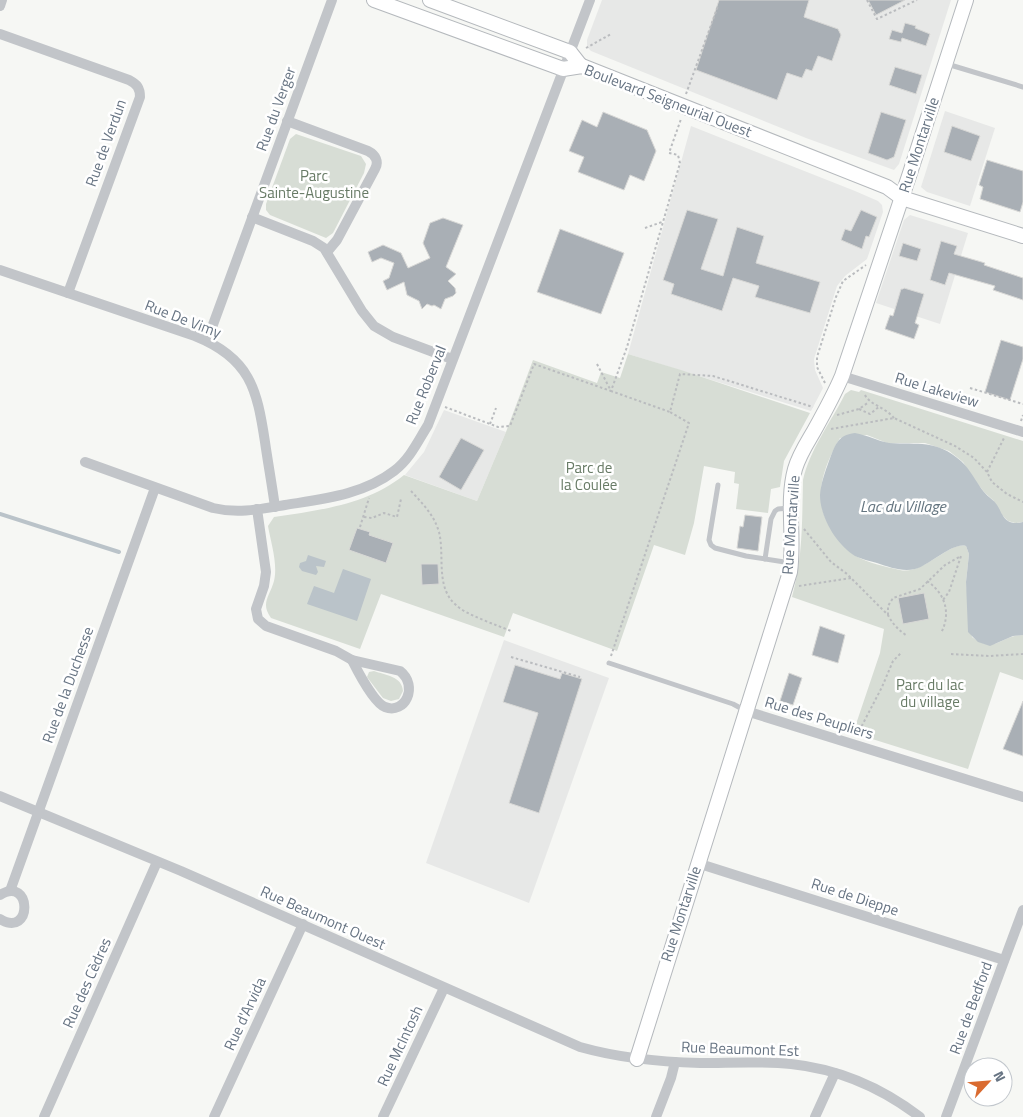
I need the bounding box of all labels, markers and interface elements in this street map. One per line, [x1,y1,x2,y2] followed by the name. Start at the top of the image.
[581,58,756,143] street label: Boulevard Seigneurial Ouest
[250,63,301,154] street label: Rue du Verger
[892,94,945,196] street label: Rue Montarville
[79,96,132,190] street label: Rue de Verdun
[259,164,369,204] park label: Parc Sainte-Augustine
[142,293,225,344] street label: Rue De Vimy
[399,342,452,428] street label: Rue Roberval
[892,366,982,413] street label: Rue Lakeview
[561,456,617,496] park label: Parc de la Coulée
[776,475,805,575] street label: Rue Montarville
[860,494,948,518] water label: Lac du Village
[36,623,99,746] street label: Rue de la Duchesse
[896,673,964,713] park label: Parc du lac du village
[762,690,876,745] street label: Rue des Peupliers
[654,863,707,965] street label: Rue Montarville
[808,872,902,921] street label: Rue de Dieppe
[257,880,390,956] street label: Rue Beaumont Ouest
[56,934,117,1032] street label: Rue des Cèdres
[943,958,998,1057] street label: Rue de Bedford
[218,973,272,1054] street label: Rue d'Arvida
[371,1001,428,1090] street label: Rue McIntosh
[681,1035,800,1062] street label: Rue Beaumont Est
[963,1057,1013,1107] north arrow
[989,1067,1012,1085] text: N

